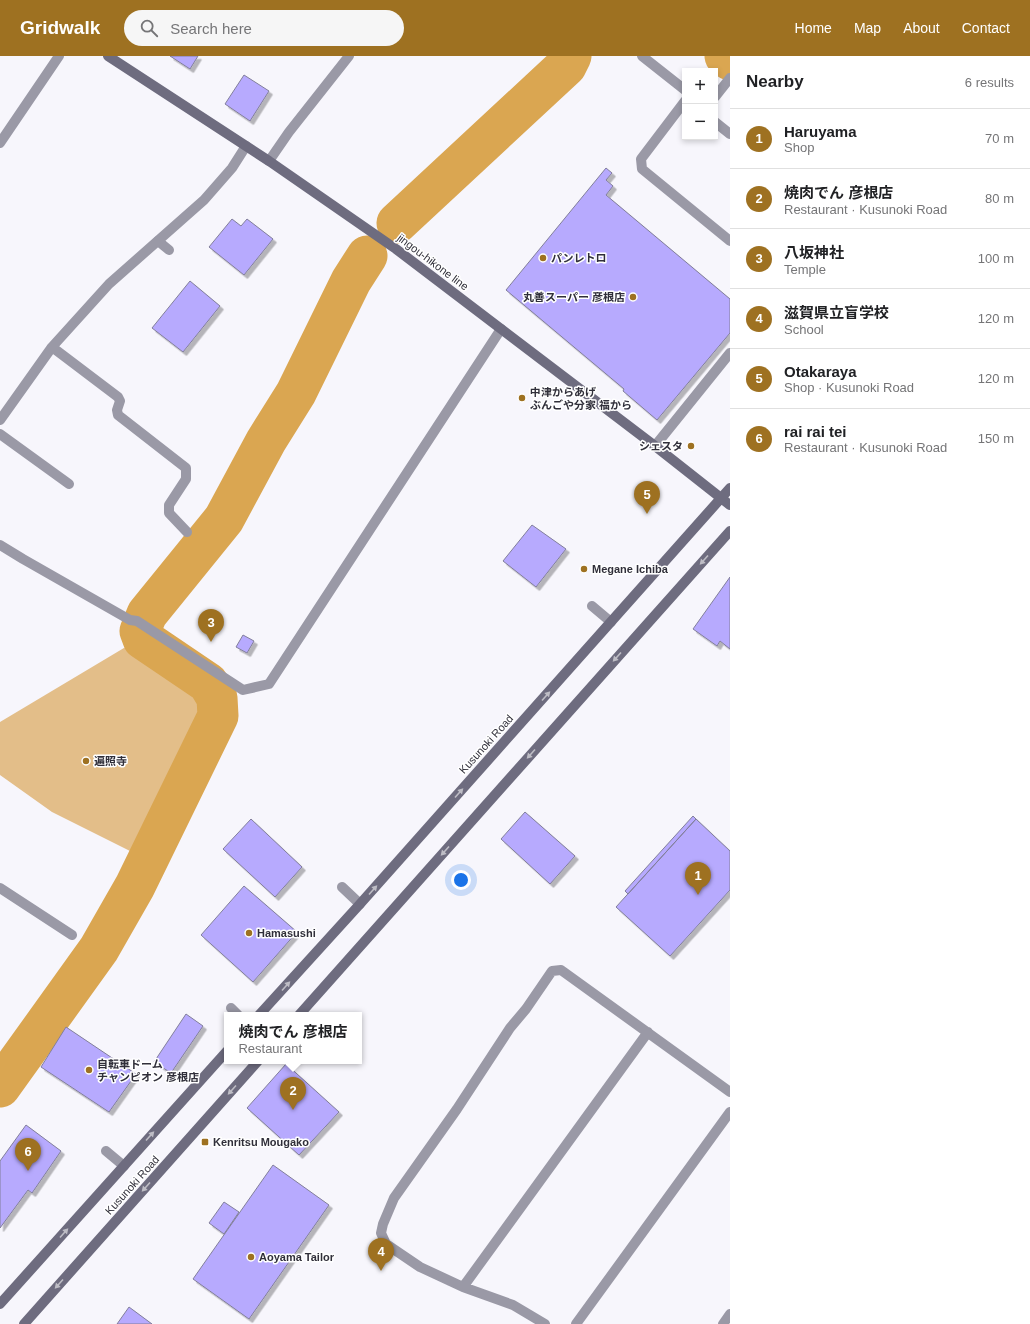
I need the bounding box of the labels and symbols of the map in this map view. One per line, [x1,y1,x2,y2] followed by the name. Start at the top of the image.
[394,231,471,293] street label: jingou-hikone line
[551,252,607,264] place label: パンレトロ
[538,253,548,263] marker: パンレトロ
[523,291,625,303] place label: 丸善スーパー 彦根店
[628,292,638,302] marker: 丸善スーパー 彦根店
[530,386,632,411] place label: 中津からあげ ぶんごや分家 福から
[517,393,527,403] marker: 中津からあげ ぶんごや分家 福から
[639,440,683,452] place label: シェスタ
[686,441,696,451] marker: シェスタ
[634,481,660,514] pin: 5
[699,555,708,565] one-way arrow
[592,563,669,575] place label: Megane Ichiba
[579,564,589,574] marker: Megane Ichiba
[198,609,224,642] pin: 3
[613,652,622,662] one-way arrow
[541,690,550,701] one-way arrow
[457,712,515,776] street label: Kusunoki Road
[526,749,536,759] one-way arrow
[94,755,127,767] place label: 遍照寺
[81,756,91,766] marker: 遍照寺
[455,787,464,798] one-way arrow
[440,846,449,857] one-way arrow
[685,862,711,895] pin: 1
[451,870,471,890] your location
[368,885,378,895] one-way arrow
[257,927,316,939] place label: Hamasushi
[244,928,254,938] marker: Hamasushi
[281,981,290,991] one-way arrow
[97,1058,199,1083] place label: 自転車ドーム チャンピオン 彦根店
[84,1065,94,1075] marker: 自転車ドーム チャンピオン 彦根店
[280,1077,306,1110] pin: 2
[227,1085,237,1095] one-way arrow
[146,1131,155,1142] one-way arrow
[213,1136,309,1148] place label: Kenritsu Mougako
[200,1137,210,1147] marker: Kenritsu Mougako
[15,1138,41,1171] pin: 6
[103,1153,161,1217] street label: Kusunoki Road
[141,1182,150,1192] one-way arrow
[59,1228,68,1238] one-way arrow
[368,1238,394,1271] pin: 4
[259,1251,335,1263] place label: Aoyama Tailor
[246,1252,256,1262] marker: Aoyama Tailor
[55,1279,64,1290] one-way arrow

